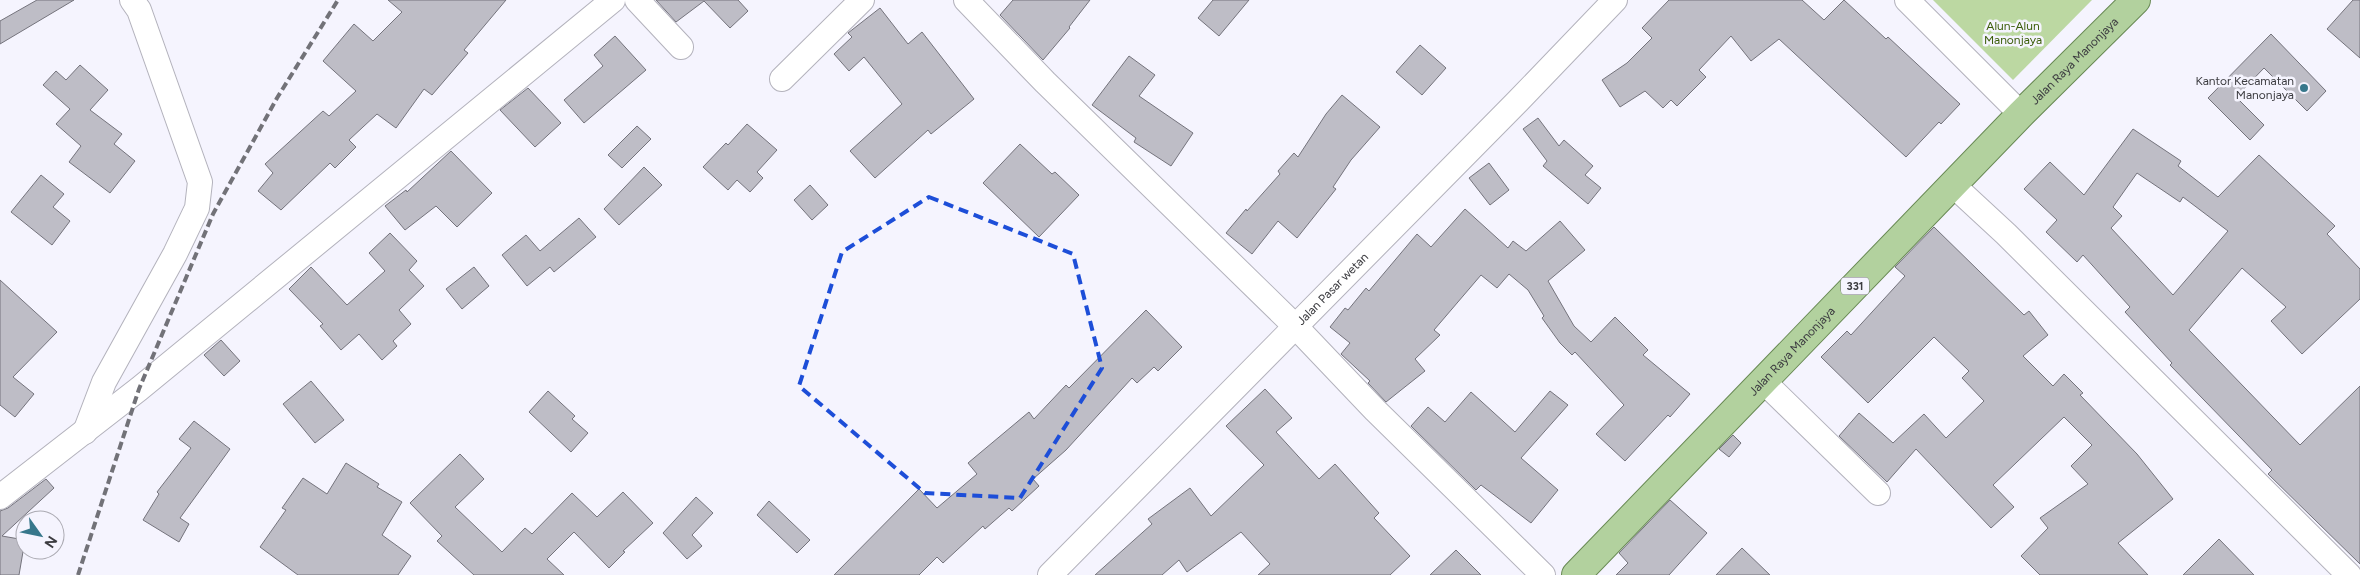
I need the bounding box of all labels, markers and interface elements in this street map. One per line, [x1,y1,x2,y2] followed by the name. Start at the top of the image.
[2028,15,2121,107] street label: Jalan Raya Manonjaya
[1984,19,2042,47] park label: Alun-Alun Manonjaya
[2195,74,2294,102] place label: Kantor Kecamatan Manonjaya
[2298,82,2310,94] marker: Kantor Kecamatan Manonjaya
[1294,250,1371,328] street label: Jalan Pasar wetan
[1841,278,1869,294] road number: 331
[1746,304,1838,398] street label: Jalan Raya Manonjaya
[15,510,65,560] north arrow
[40,533,61,551] text: N

